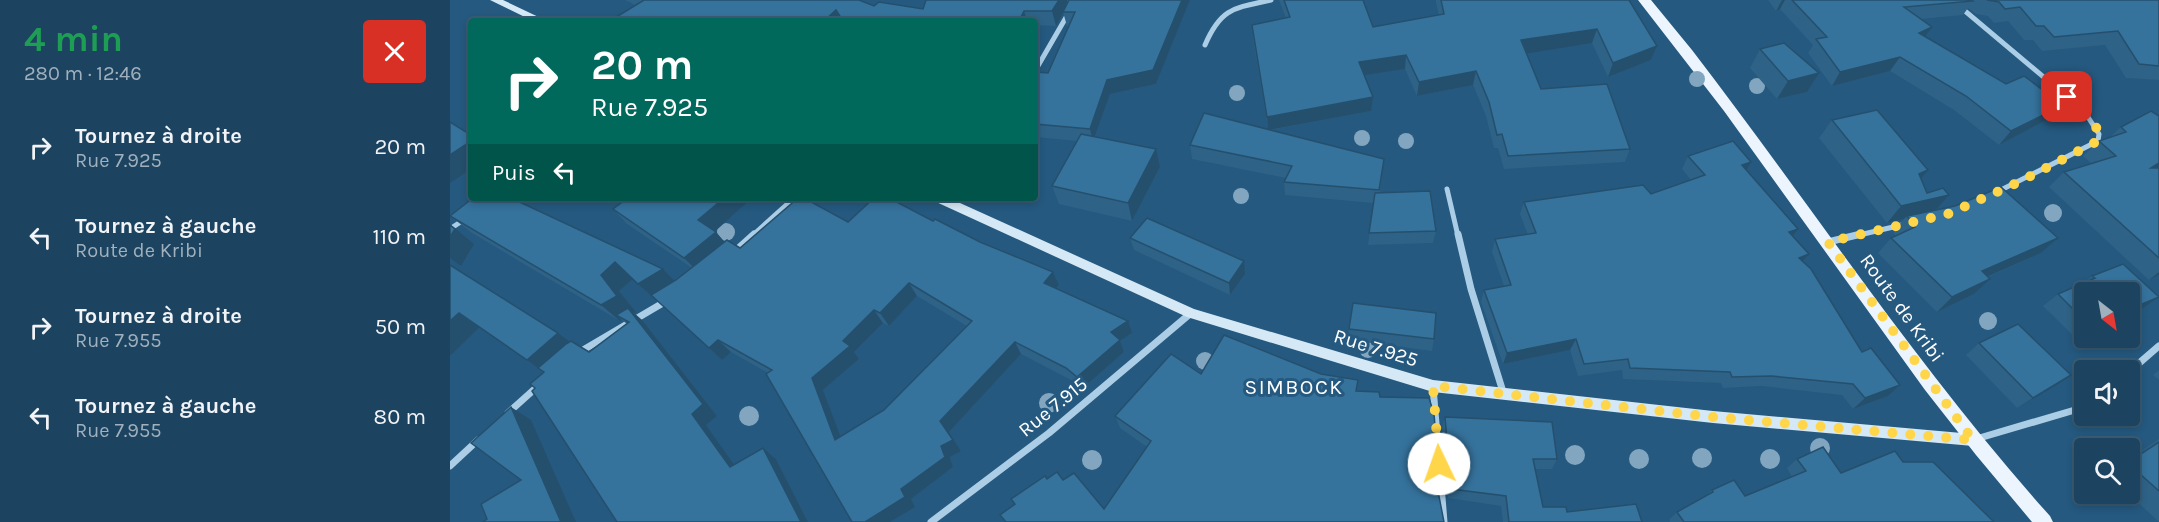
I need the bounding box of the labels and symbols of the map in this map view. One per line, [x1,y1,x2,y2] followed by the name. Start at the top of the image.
[2041,71,2092,122] pin
[1855,250,1949,366] street label: Route de Kribi
[2074,282,2140,348] north arrow
[1331,324,1421,372] street label: Rue 7.925
[1014,372,1092,442] street label: Rue 7.915
[1244,375,1344,399] district label: SIMBOCK
[1407,432,1471,496] position arrow

